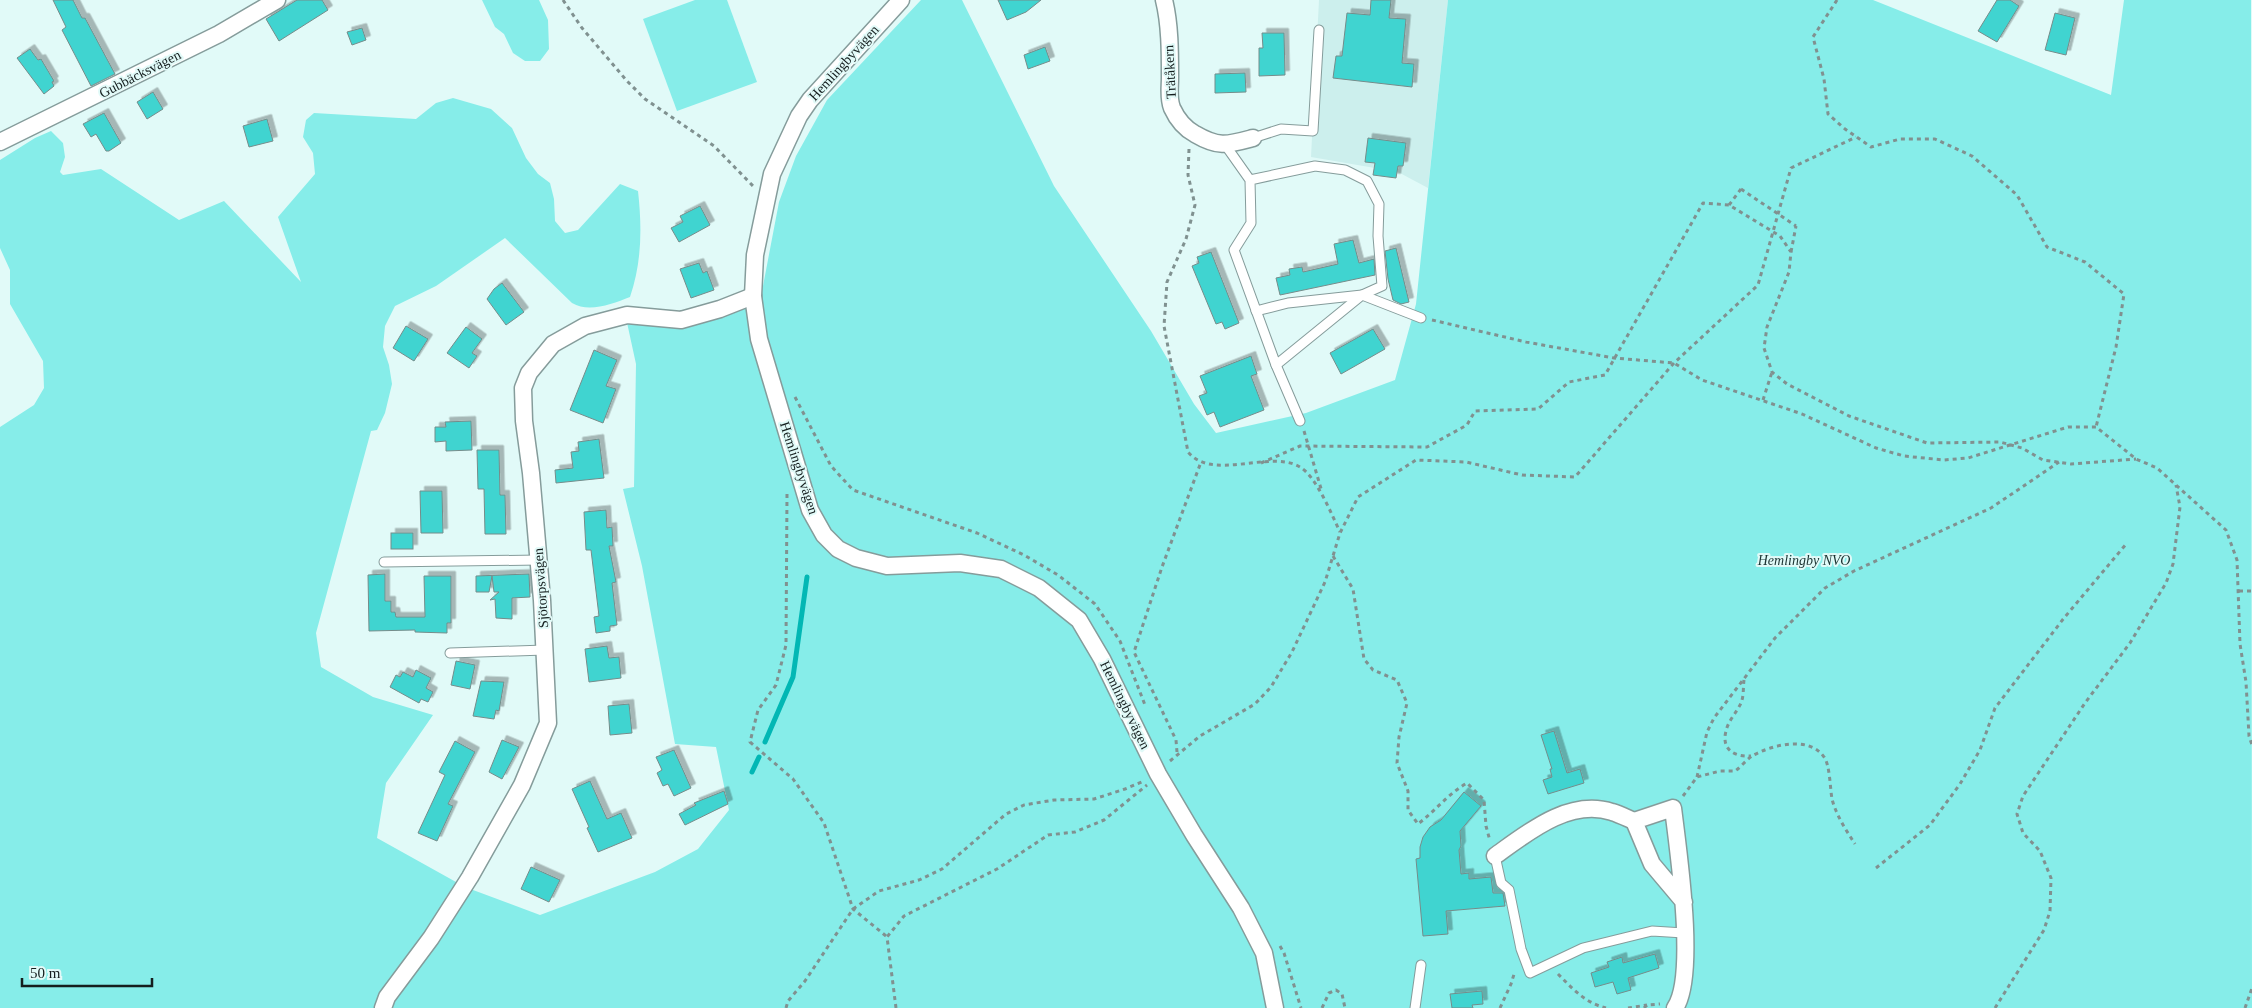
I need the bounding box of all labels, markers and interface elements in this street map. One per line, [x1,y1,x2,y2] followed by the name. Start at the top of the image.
[806,22,882,104] street label: Hemlingbyvägen
[1161,45,1179,99] street label: Trätåkern
[97,47,183,101] street label: Gubbäcksvägen
[777,420,821,516] street label: Hemlingbyvägen
[531,548,551,628] street label: Sjötorpsvägen
[1757,553,1850,568] park label: Hemlingby NVO
[1097,658,1153,752] street label: Hemlingbyvägen
[22,956,152,988] scale bar
[30,965,61,981] text: 50 m

